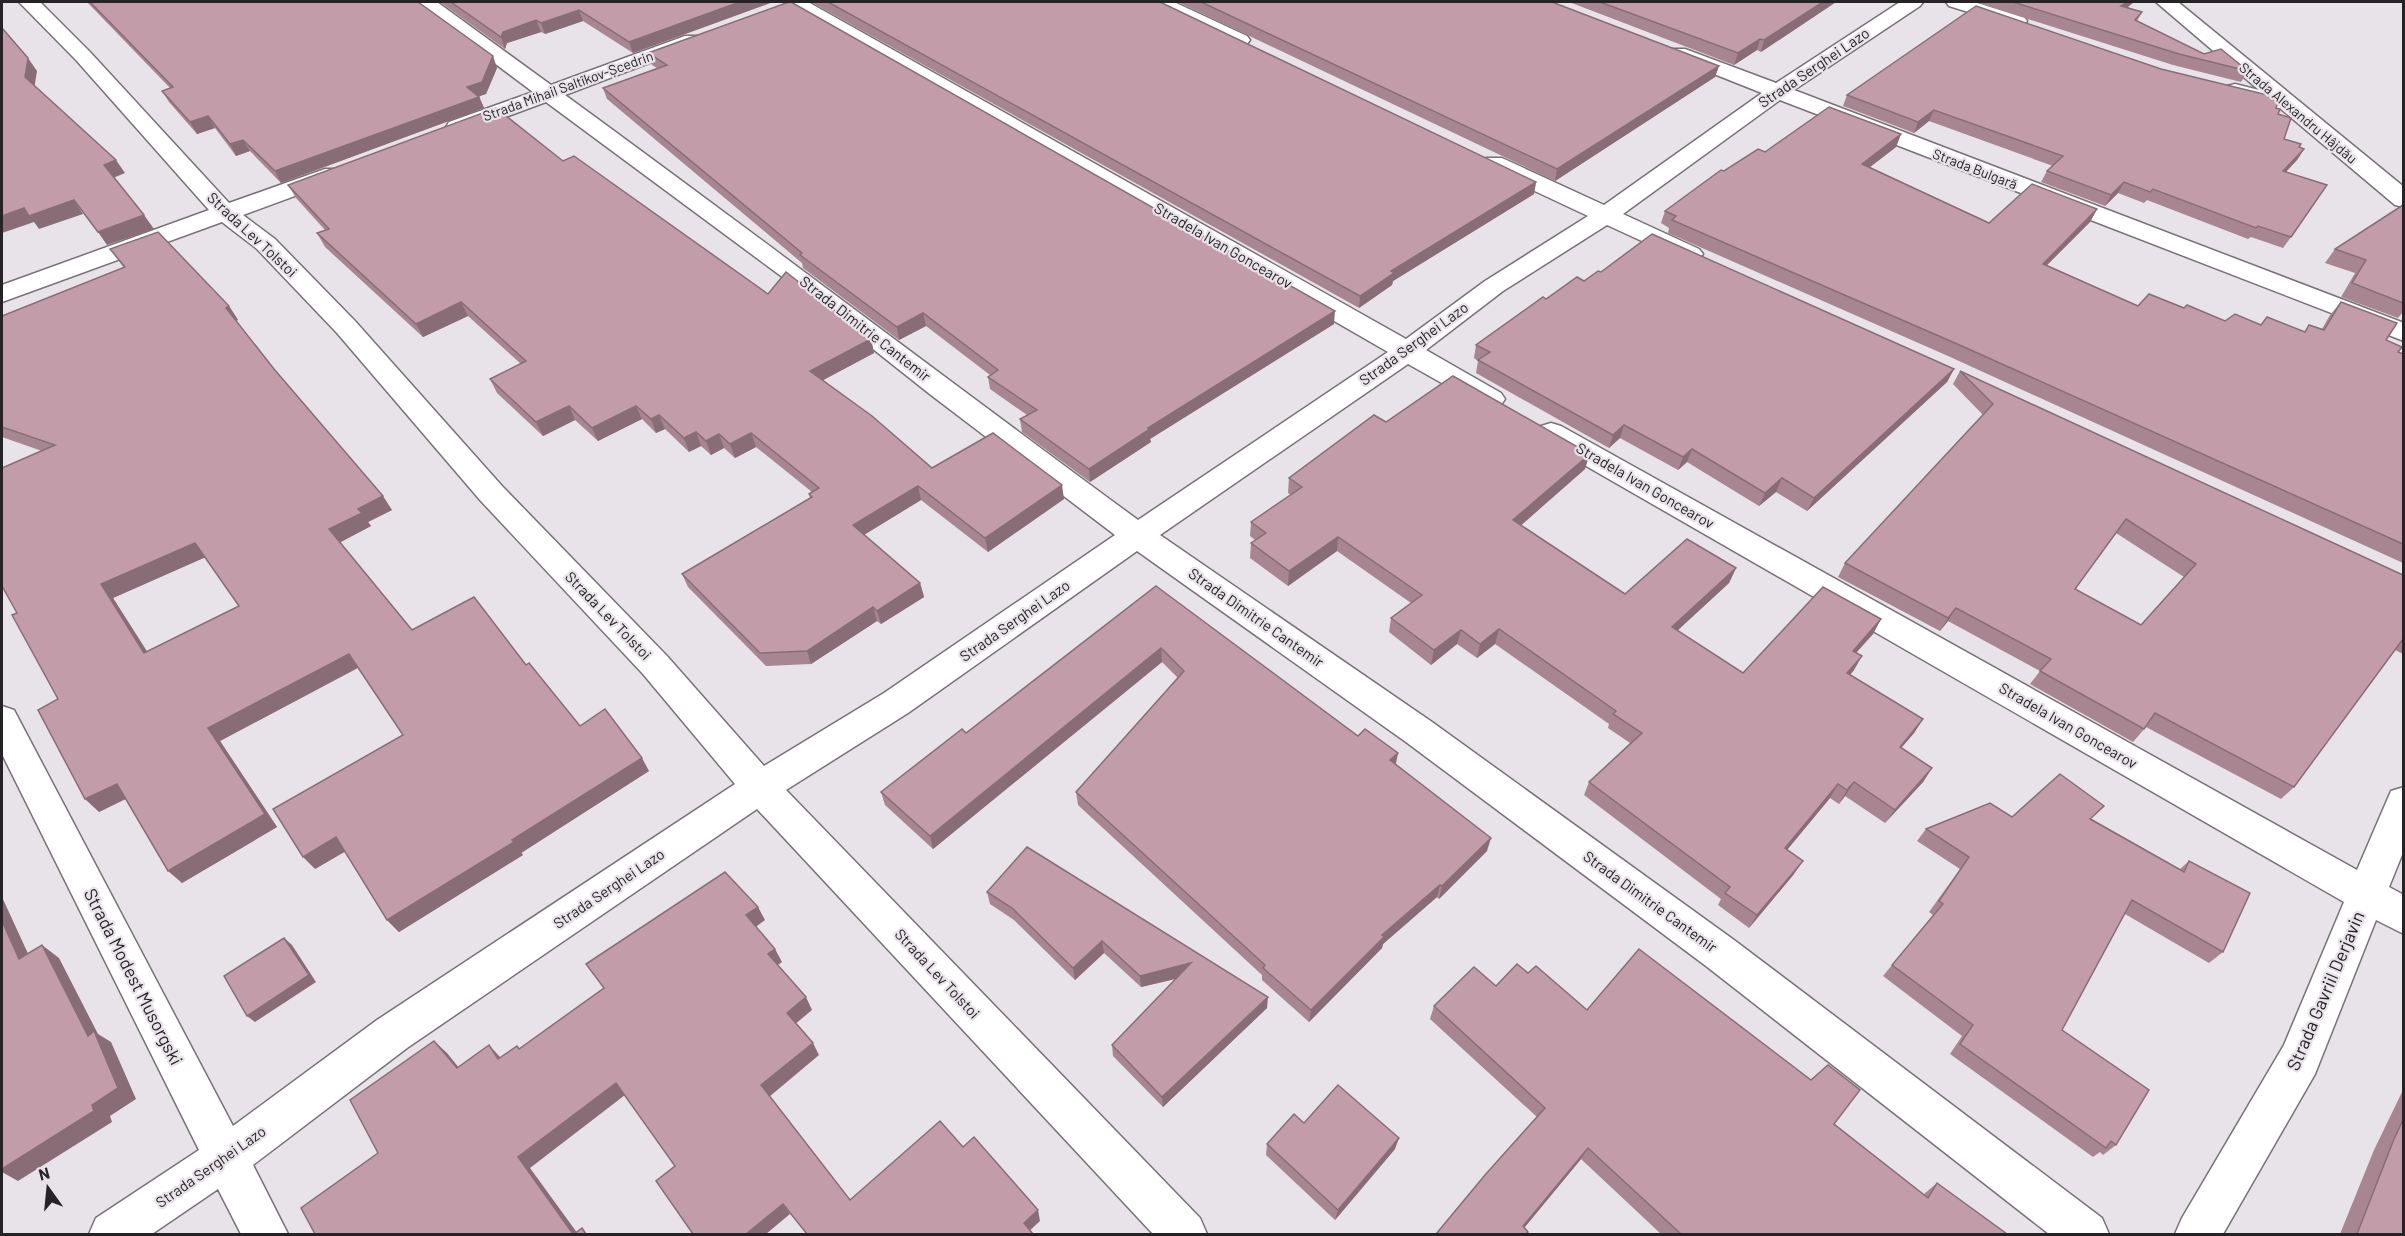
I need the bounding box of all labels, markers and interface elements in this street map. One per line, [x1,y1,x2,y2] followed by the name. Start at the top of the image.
[1754,23,1872,111] street label: Strada Serghei Lazo
[480,47,655,124] street label: Strada Mihail Saltîkov-Șcedrin
[2236,58,2361,167] street label: Strada Alexandru Hâjdău
[1930,145,2020,192] street label: Strada Bulgară
[204,188,301,280] street label: Strada Lev Tolstoi
[1151,198,1296,292] street label: Stradela Ivan Goncearov
[797,272,935,385] street label: Strada Dimitrie Cantemir
[1356,298,1471,389] street label: Strada Serghei Lazo
[1573,438,1718,532] street label: Stradela Ivan Goncearov
[1186,564,1328,671] street label: Strada Dimitrie Cantemir
[562,567,656,663] street label: Strada Lev Tolstoi
[956,576,1073,665] street label: Strada Serghei Lazo
[1996,678,2141,772] street label: Stradela Ivan Goncearov
[549,844,667,932] street label: Strada Serghei Lazo
[1580,847,1721,956] street label: Strada Dimitrie Cantemir
[80,885,188,1069] street label: Strada Modest Musorgski
[2282,908,2369,1074] street label: Strada Gavriil Derjavin
[892,925,984,1022] street label: Strada Lev Tolstoi
[152,1122,269,1211] street label: Strada Serghei Lazo
[18,1158,78,1218] north arrow
[36,1162,52,1184] text: N

